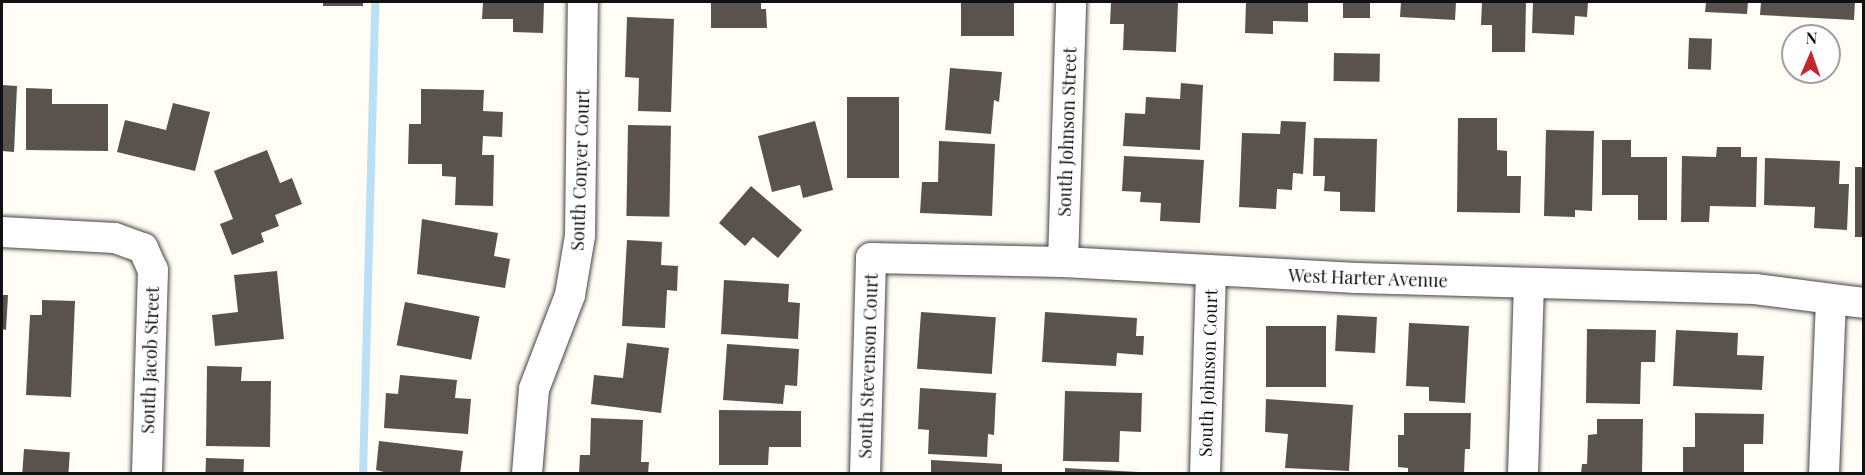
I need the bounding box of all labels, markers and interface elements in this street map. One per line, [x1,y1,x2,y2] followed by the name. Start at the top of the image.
[1781,24,1841,84] north arrow
[1805,27,1818,48] text: N
[1053,47,1081,217] street label: South Johnson Street
[566,89,594,251] street label: South Conyer Court
[1287,264,1449,292] street label: West Harter Avenue
[854,273,882,459] street label: South Stevenson Court
[137,286,163,434] street label: South Jacob Street
[1194,289,1222,457] street label: South Johnson Court

